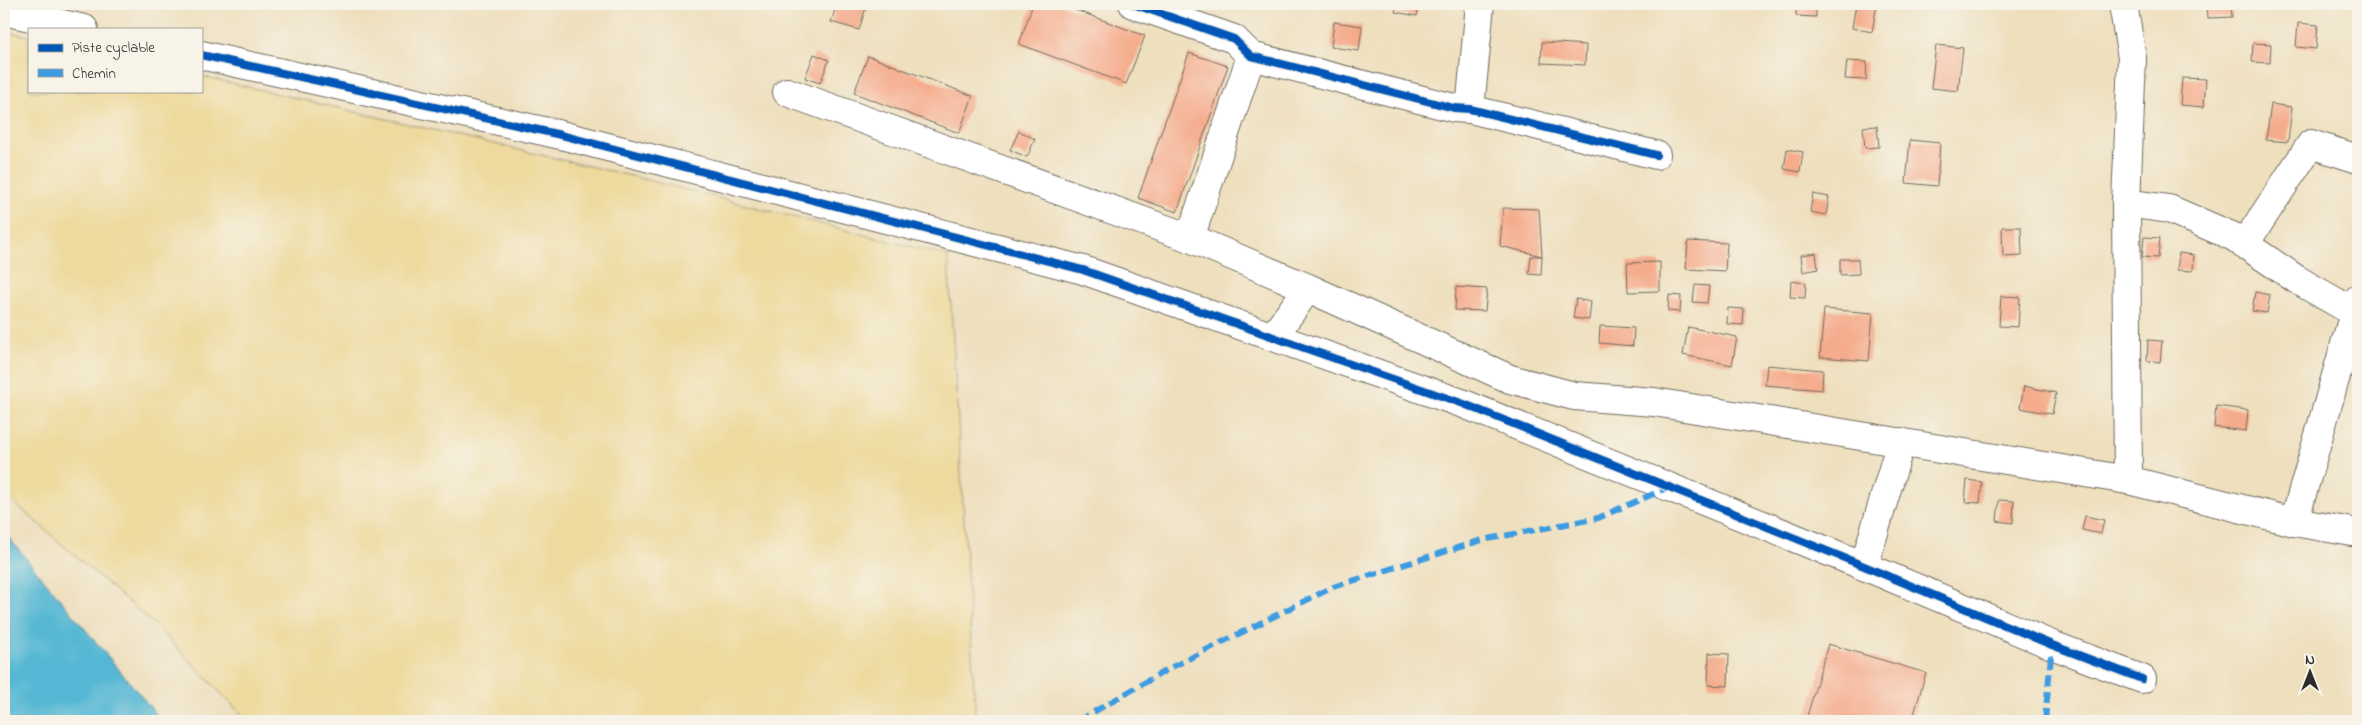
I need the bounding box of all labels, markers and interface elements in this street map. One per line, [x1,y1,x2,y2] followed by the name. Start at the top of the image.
[28,28,202,92] legend
[72,37,155,60] text: Piste cyclable
[72,63,116,85] text: Chemin
[2284,648,2334,698] north arrow
[2305,650,2315,671] text: N

